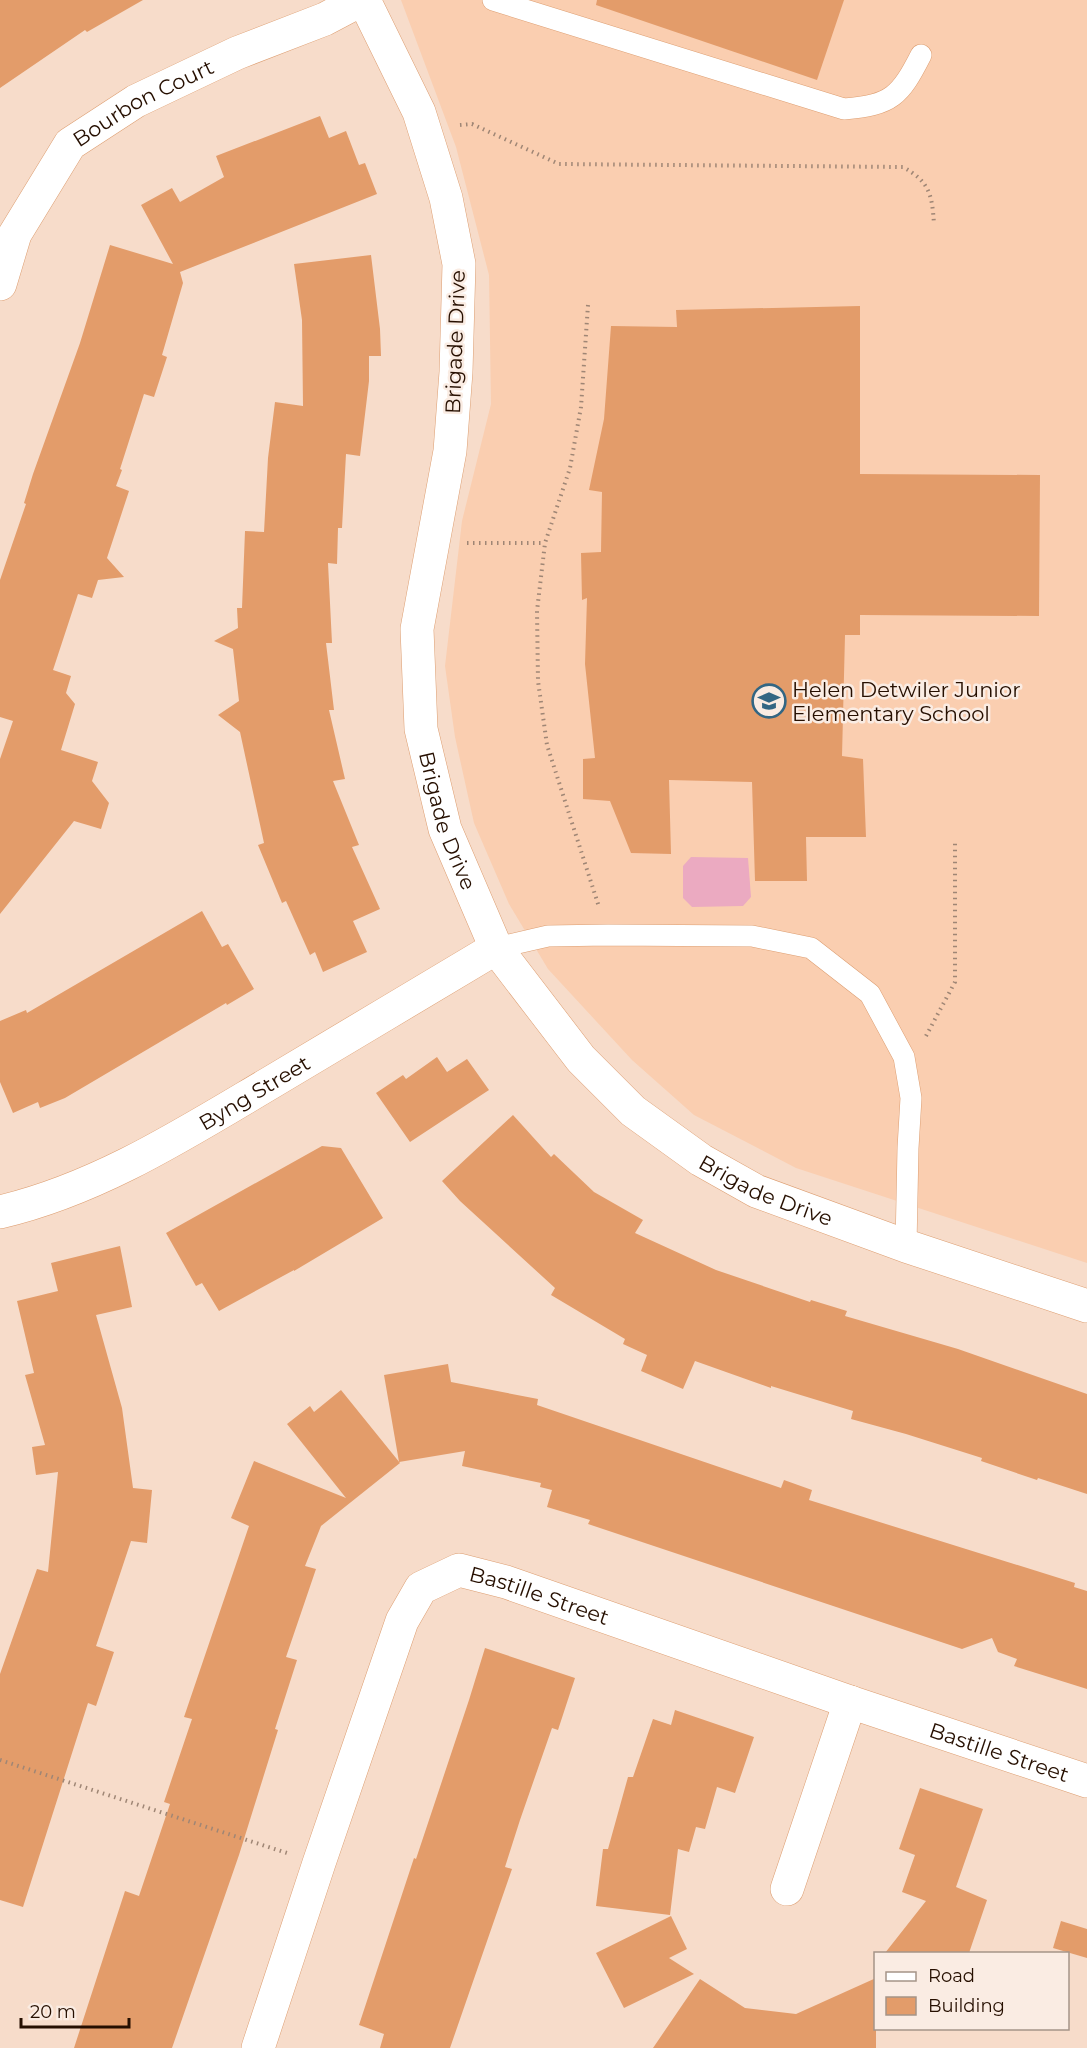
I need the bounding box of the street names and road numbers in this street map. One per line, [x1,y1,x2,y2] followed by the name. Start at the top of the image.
[68,54,218,151] street label: Bourbon Court
[440,270,470,414] street label: Brigade Drive
[414,749,482,893] street label: Brigade Drive
[194,1050,314,1135] street label: Byng Street
[695,1149,836,1231] street label: Brigade Drive
[467,1561,613,1630] street label: Bastille Street
[926,1717,1072,1787] street label: Bastille Street

